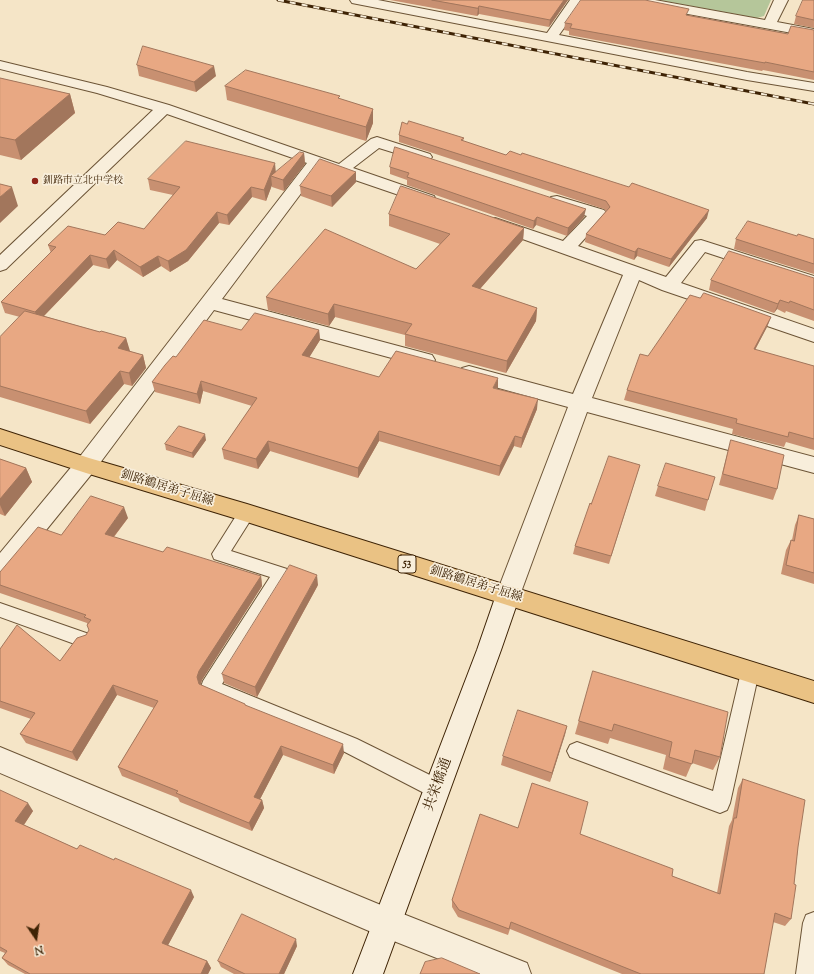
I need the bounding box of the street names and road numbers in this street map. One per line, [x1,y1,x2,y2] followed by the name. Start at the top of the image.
[119,468,215,510] street label: 釧路鶴居弟子屈線
[398,555,416,573] road number: 53
[428,564,524,606] street label: 釧路鶴居弟子屈線
[422,756,456,814] street label: 共栄橋通

